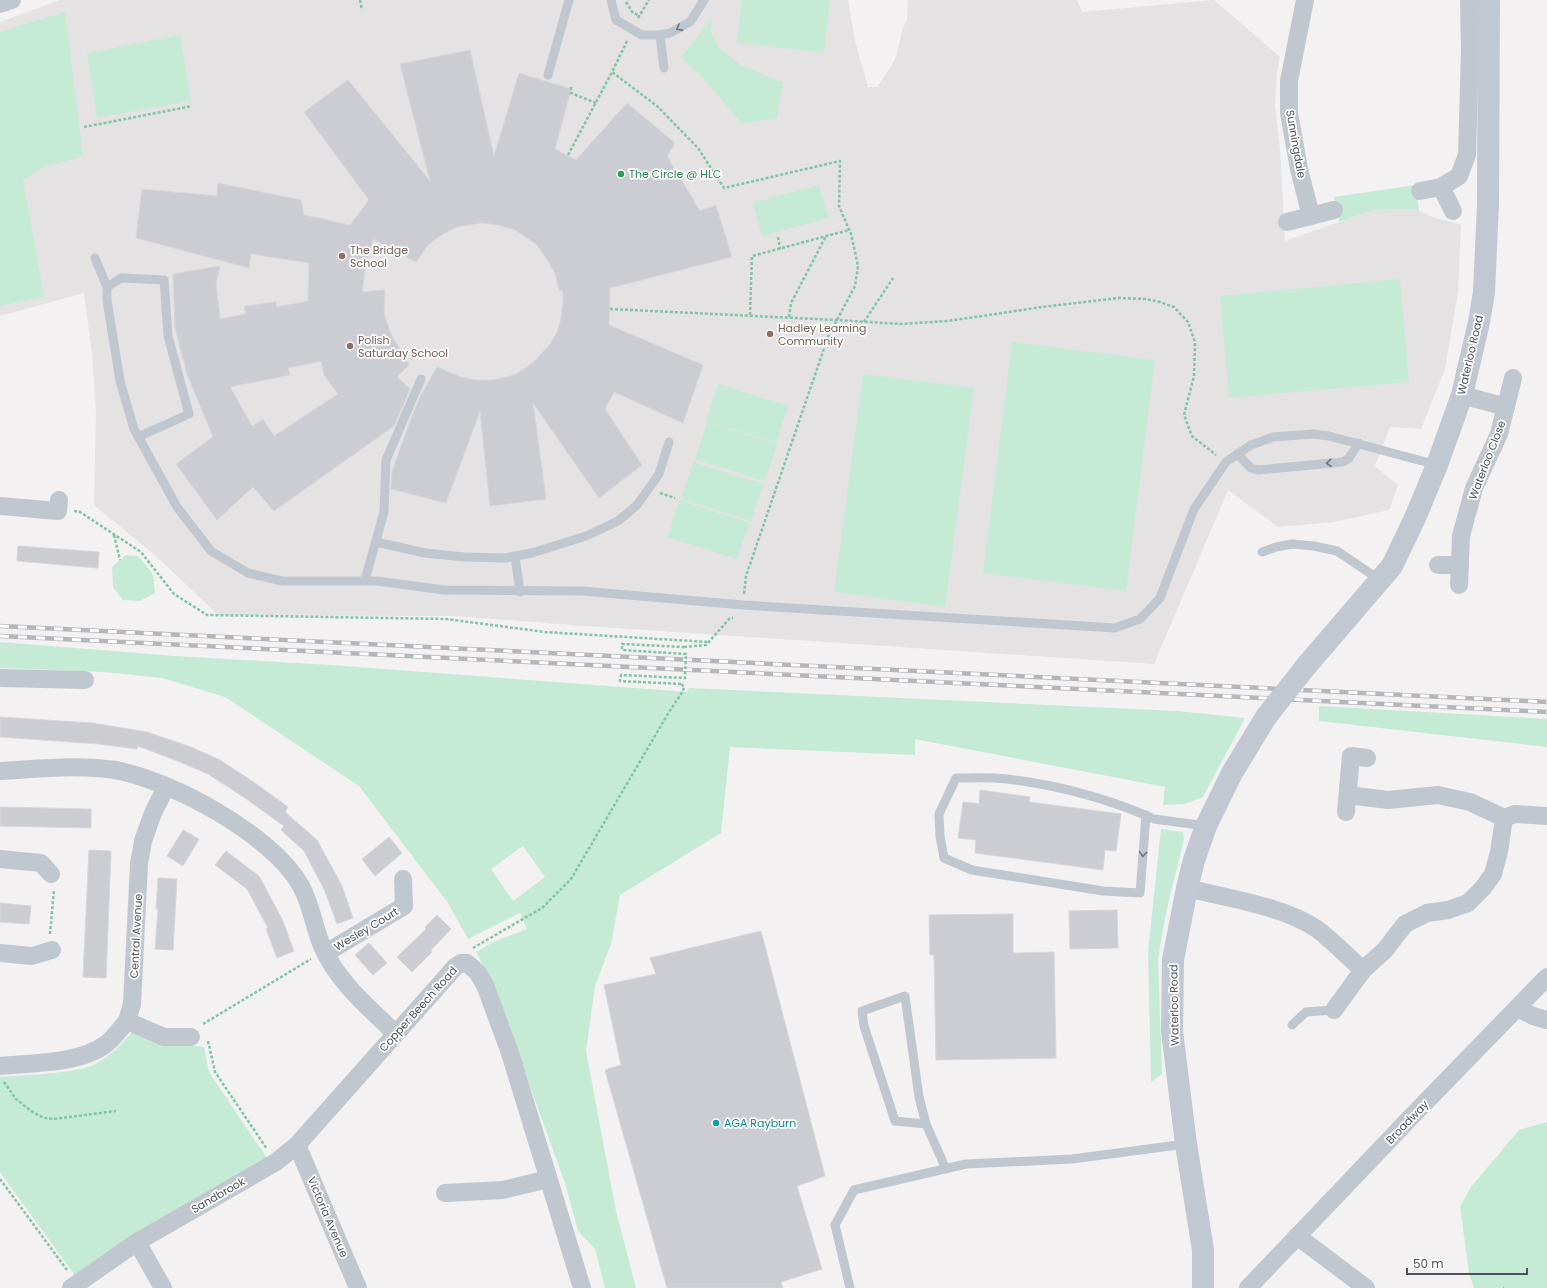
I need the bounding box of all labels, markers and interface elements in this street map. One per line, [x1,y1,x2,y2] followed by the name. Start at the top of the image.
[676,23,683,31] one-way arrow
[1282,109,1310,180] street label: Sunningdale
[629,166,721,182] place label: The Circle @ HLC
[616,169,626,179] marker: The Circle @ HLC
[350,242,408,271] place label: The Bridge School
[337,251,347,261] marker: The Bridge School
[1453,314,1487,396] street label: Waterloo Road
[778,320,866,349] place label: Hadley Learning Community
[765,329,775,339] marker: Hadley Learning Community
[358,332,448,361] place label: Polish Saturday School
[345,341,355,351] marker: Polish Saturday School
[1465,418,1510,502] street label: Waterloo Close
[1326,459,1333,468] one-way arrow
[1139,851,1148,857] one-way arrow
[126,893,146,979] street label: Central Avenue
[331,903,401,955] street label: Wesley Court
[375,963,461,1055] street label: Copper Beech Road
[1165,964,1183,1046] street label: Waterloo Road
[1382,1096,1433,1147] street label: Broadway
[724,1115,796,1131] place label: AGA Rayburn
[711,1118,721,1128] marker: AGA Rayburn
[188,1173,248,1217] street label: Sandbrook
[304,1174,352,1260] street label: Victoria Avenue
[1407,1250,1527,1276] scale bar
[1413,1255,1444,1272] text: 50 m

